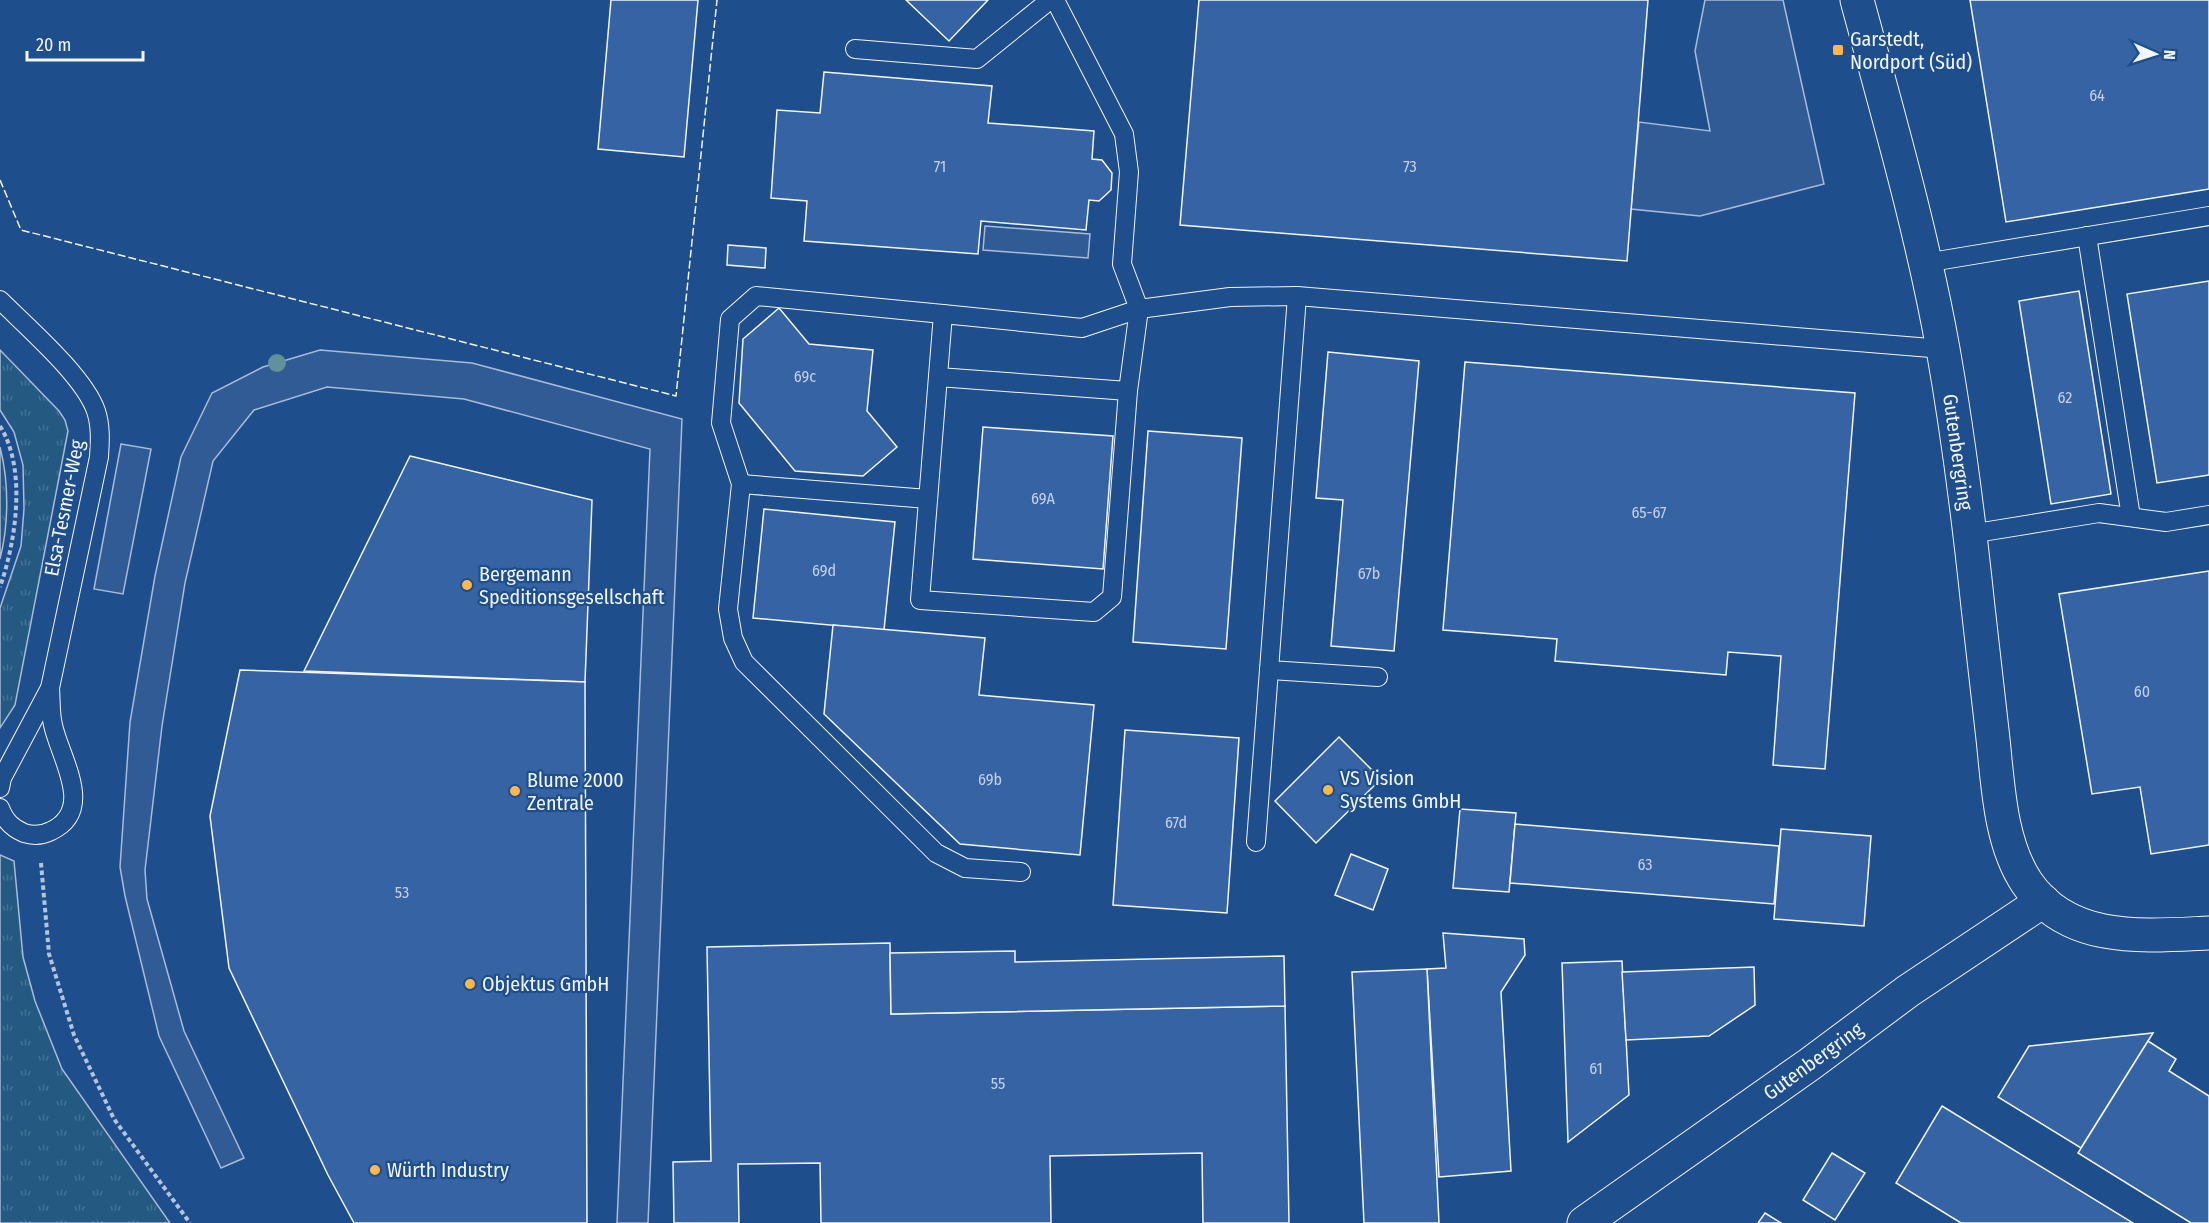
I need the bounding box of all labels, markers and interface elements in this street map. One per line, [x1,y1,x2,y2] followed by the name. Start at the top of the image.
[27,24,142,62] scale bar
[2125,24,2185,84] north arrow
[1850,27,1972,74] place label: Garstedt, Nordport (Süd)
[36,34,71,56] text: 20 m
[1831,43,1845,57] marker: Garstedt, Nordport (Süd)
[2160,49,2179,60] text: N
[2089,86,2105,105] house number: 64
[934,157,946,176] house number: 71
[1403,157,1417,176] house number: 73
[794,367,816,386] house number: 69c
[2058,388,2072,407] house number: 62
[1938,392,1978,512] street label: Gutenbergring
[39,437,89,578] street label: Elsa-Tesmer-Weg
[1031,489,1055,508] house number: 69A
[1631,503,1667,522] house number: 65-67
[812,561,836,580] house number: 69d
[479,562,665,609] place label: Bergemann Speditionsgesellschaft
[1358,564,1380,583] house number: 67b
[460,578,474,592] marker: Bergemann Speditionsgesellschaft
[2134,682,2150,701] house number: 60
[1340,766,1461,813] place label: VS Vision Systems GmbH
[527,768,624,815] place label: Blume 2000 Zentrale
[978,770,1002,789] house number: 69b
[1321,783,1335,797] marker: VS Vision Systems GmbH
[508,784,522,798] marker: Blume 2000 Zentrale
[1165,813,1187,832] house number: 67d
[1637,855,1653,874] house number: 63
[395,883,409,902] house number: 53
[482,972,609,996] place label: Objektus GmbH
[463,977,477,991] marker: Objektus GmbH
[1759,1017,1868,1105] street label: Gutenbergring
[1589,1059,1603,1078] house number: 61
[991,1074,1005,1093] house number: 55
[387,1158,509,1182] place label: Würth Industry
[368,1163,382,1177] marker: Würth Industry

